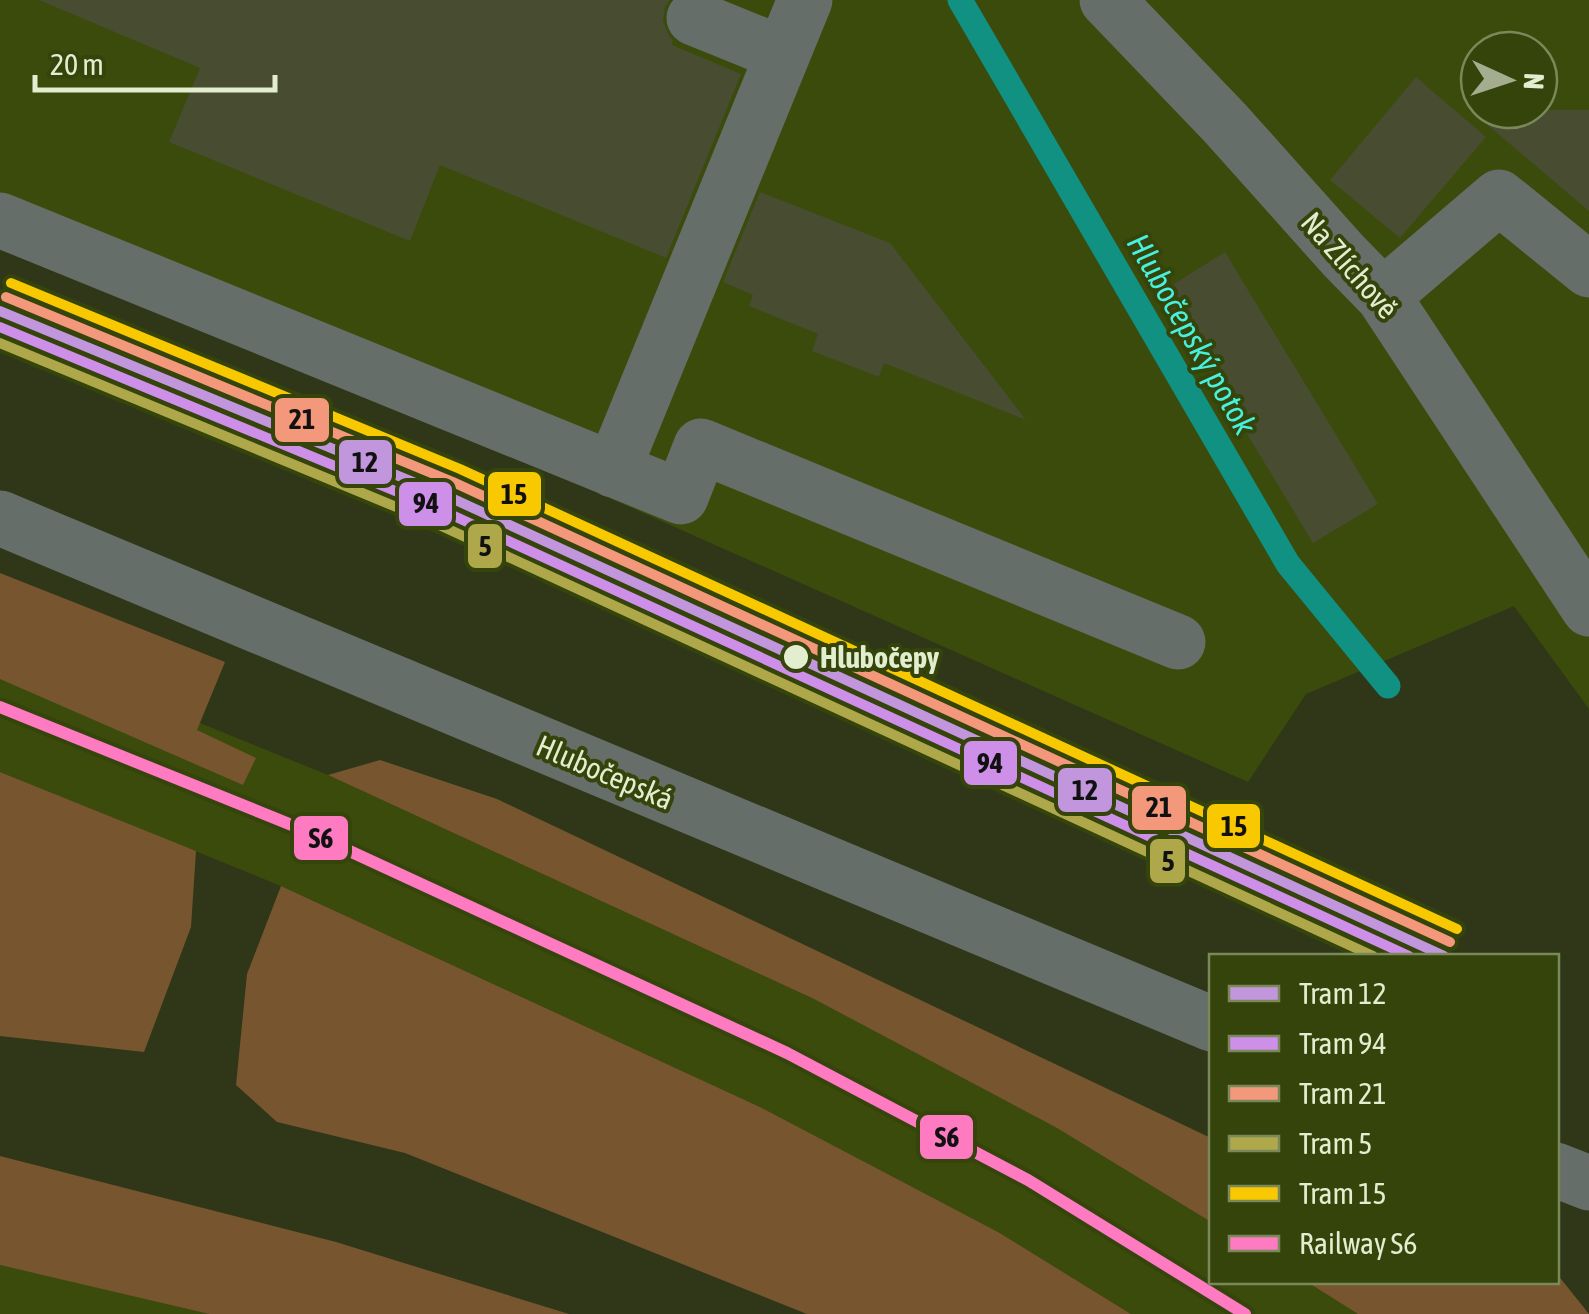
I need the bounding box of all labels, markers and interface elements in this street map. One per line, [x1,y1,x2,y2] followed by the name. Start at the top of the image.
[35,30,275,92] scale bar
[1459,30,1559,130] north arrow
[50,47,104,81] text: 20 m
[1518,72,1550,90] text: N
[1295,205,1405,325] street label: Na Zlíchově
[1120,227,1265,442] water label: Hlubočepský potok
[273,396,331,444] line badge: 21
[289,403,315,435] text: 21
[337,438,394,486] line badge: 12
[352,446,378,478] text: 12
[486,470,543,518] line badge: 15
[501,478,527,510] text: 15
[397,480,454,528] line badge: 94
[413,487,439,519] text: 94
[466,522,504,570] line badge: 5
[478,530,492,562] text: 5
[820,640,940,674] place label: Hlubočepy
[781,642,811,672] marker: Hlubočepy
[532,728,678,816] street label: Hlubočepská
[962,739,1019,787] line badge: 94
[977,747,1003,779] text: 94
[1056,766,1114,814] line badge: 12
[1072,774,1098,806] text: 12
[1130,784,1188,832] line badge: 21
[1146,791,1172,823] text: 21
[1205,802,1262,850] line badge: 15
[1221,810,1247,842] text: 15
[292,814,350,862] line badge: S6
[309,822,333,854] text: S6
[1148,837,1187,885] line badge: 5
[1161,845,1175,877] text: 5
[1209,954,1559,1284] legend
[1299,976,1386,1010] text: Tram 12
[1299,1026,1386,1060] text: Tram 94
[1299,1076,1386,1110] text: Tram 21
[918,1113,975,1161] line badge: S6
[935,1121,959,1153] text: S6
[1299,1126,1372,1160] text: Tram 5
[1299,1176,1386,1210] text: Tram 15
[1299,1226,1417,1260] text: Railway S6

